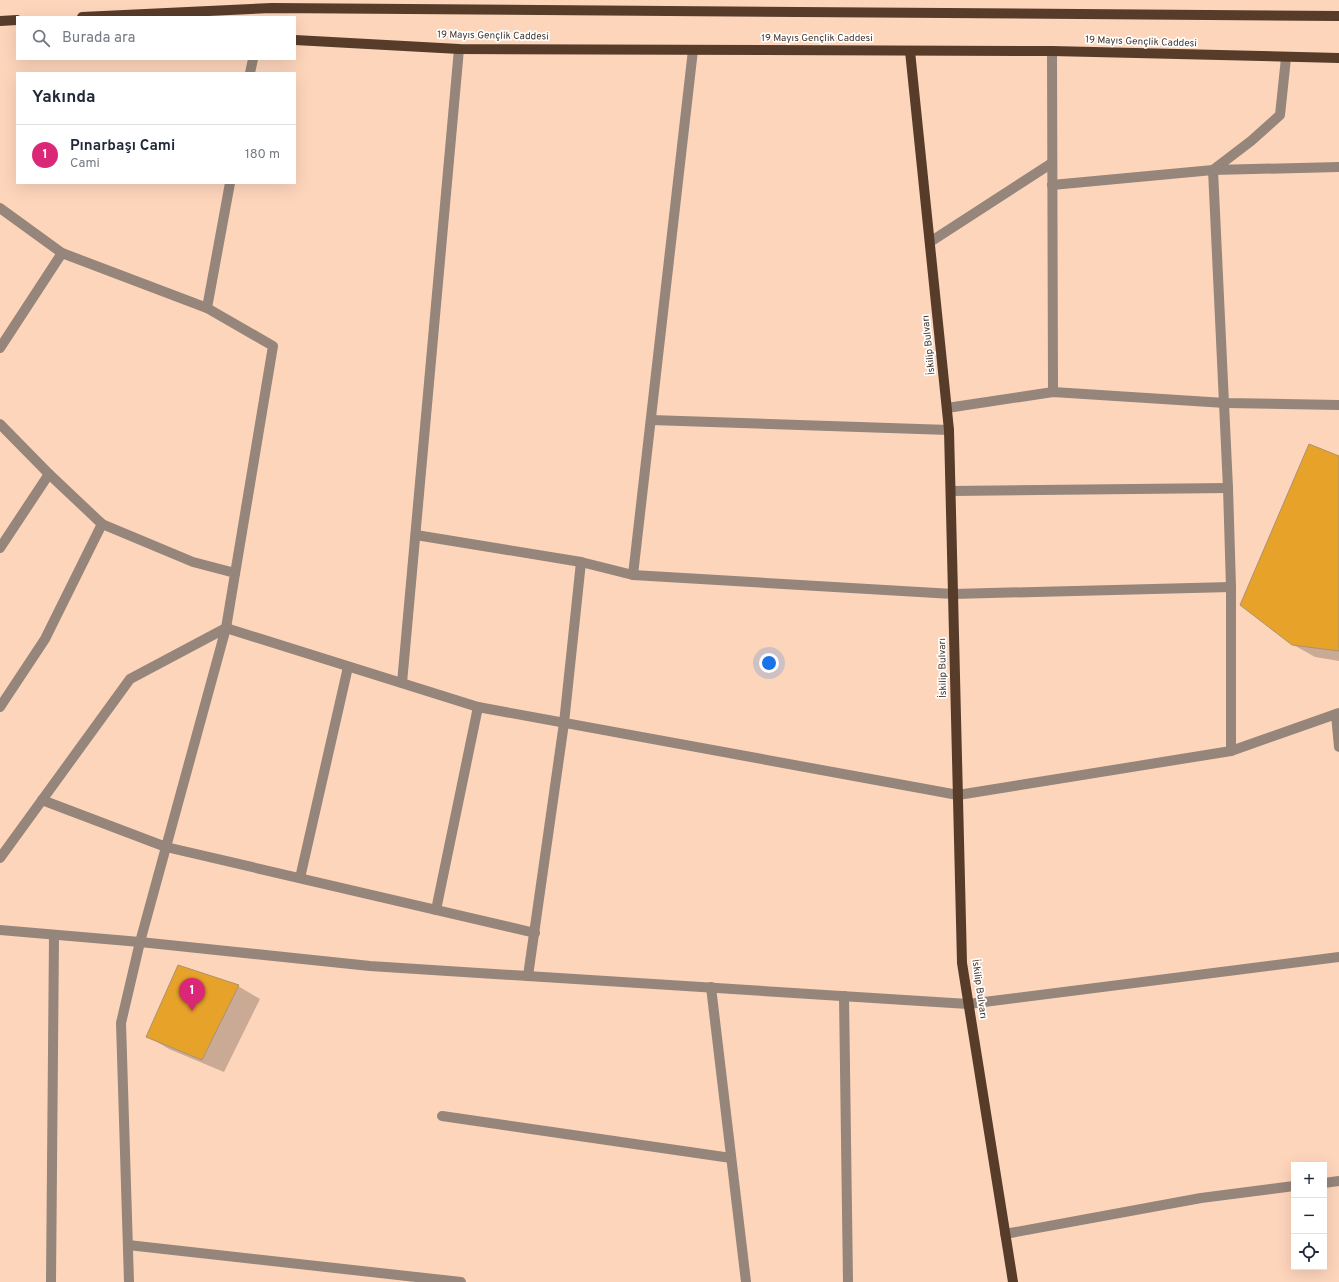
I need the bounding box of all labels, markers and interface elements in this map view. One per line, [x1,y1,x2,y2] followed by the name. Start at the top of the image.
[16,16,296,60] search box
[30,27,52,49] icon: search
[62,29,135,48] text: Burada ara
[437,29,549,43] street label: 19 Mayıs Gençlik Caddesi
[761,32,873,45] street label: 19 Mayıs Gençlik Caddesi
[1085,34,1197,50] street label: 19 Mayıs Gençlik Caddesi
[32,87,96,109] text: Yakında
[70,137,175,156] text: Pınarbaşı Cami
[42,147,48,163] text: 1
[245,147,280,163] text: 180 m
[70,156,100,172] text: Cami
[919,315,939,375] street label: İskilip Bulvarı
[936,638,950,698] street label: İskilip Bulvarı
[759,653,779,673] your location
[968,958,990,1020] street label: İskilip Bulvarı
[179,978,205,1011] pin: 1
[1291,1162,1327,1270] map controls
[1291,1162,1327,1198] button: +
[1291,1198,1327,1234] button: −
[1291,1234,1327,1270] button: locate

